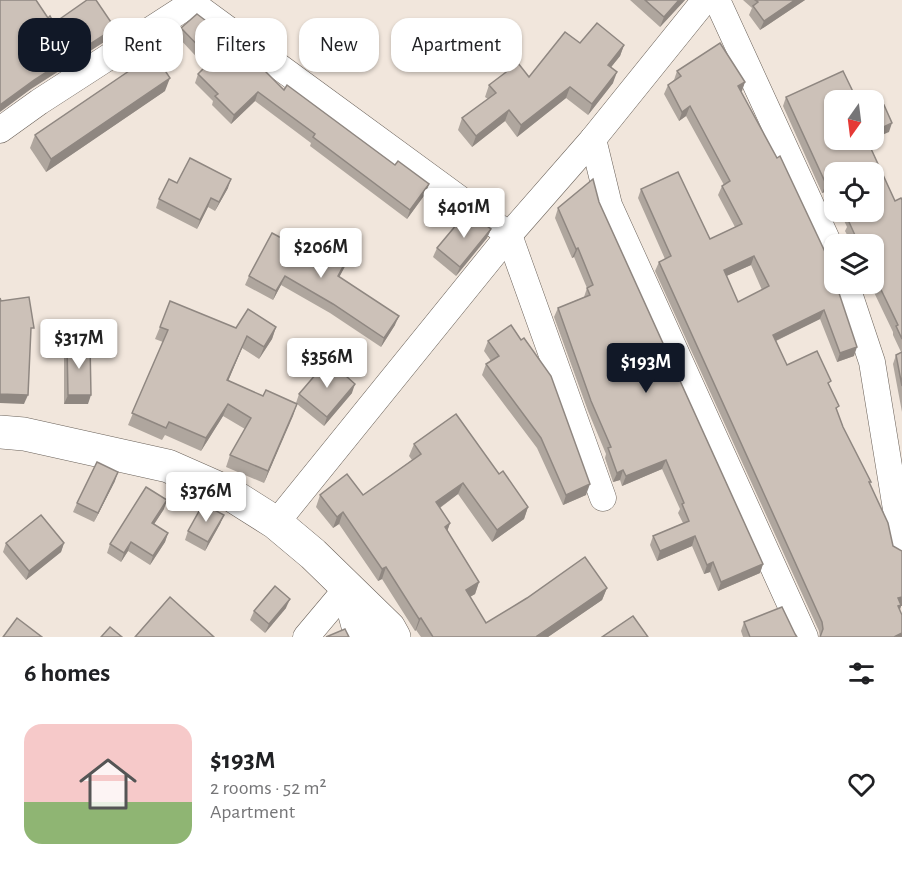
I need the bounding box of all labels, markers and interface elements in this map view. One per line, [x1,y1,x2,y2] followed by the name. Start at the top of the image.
[18,18,91,72] chip: Buy
[103,18,183,72] chip: Rent
[195,18,287,72] chip: Filters
[299,18,379,72] chip: New
[391,18,522,72] chip: Apartment
[824,90,884,150] north arrow
[824,90,884,294] map controls
[824,162,884,222] button: locate
[422,188,506,239] pin: $401M
[438,197,490,217] text: $401M
[279,228,363,279] pin: $206M
[824,234,884,294] button: layers
[294,237,348,257] text: $206M
[37,319,121,370] pin: $317M
[54,328,104,348] text: $317M
[285,338,369,389] pin: $356M
[604,343,688,394] pin: $193M
[301,347,353,367] text: $356M
[621,352,671,372] text: $193M
[164,472,248,523] pin: $376M
[180,481,232,501] text: $376M
[845,657,878,690] icon: filters
[24,660,110,686] text: 6 homes
[210,747,276,773] text: $193M
[72,748,144,820] icon: home
[845,768,878,801] icon: heart
[210,778,327,798] text: 2 rooms · 52 m²
[210,802,295,822] text: Apartment

